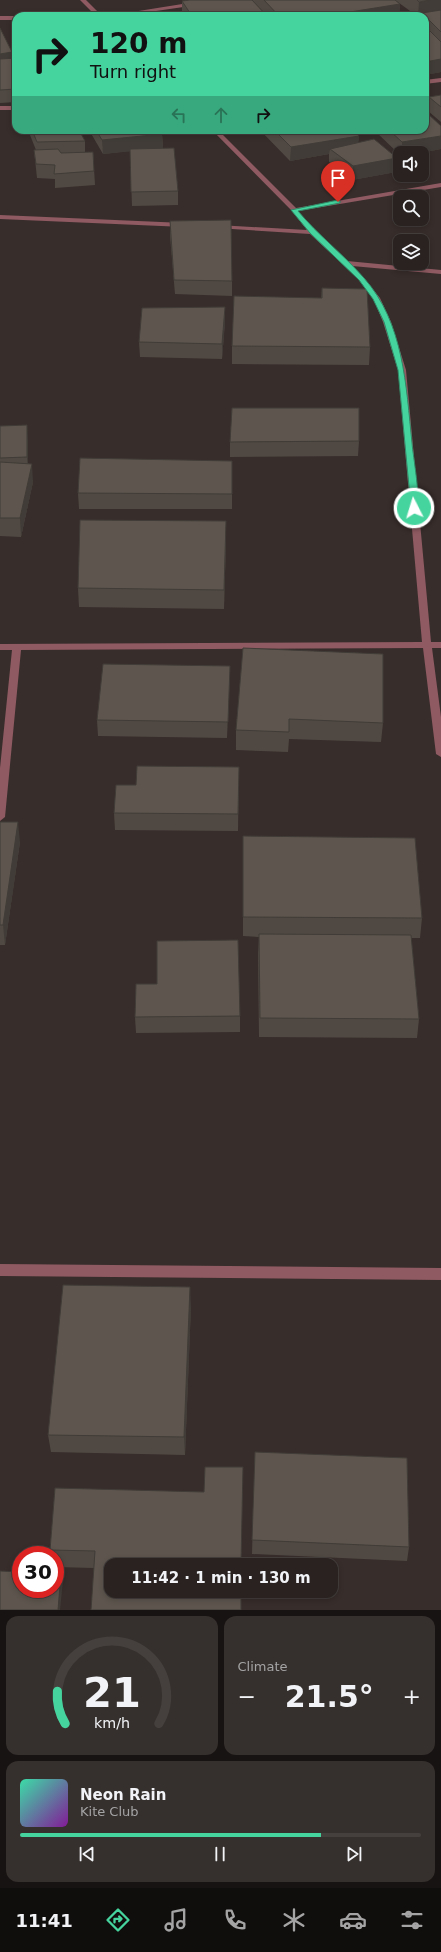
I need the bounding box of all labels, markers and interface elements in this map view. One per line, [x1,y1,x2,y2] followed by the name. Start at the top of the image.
[90,27,187,60] text: 120 m
[24,28,76,80] icon: right
[90,61,176,82] text: Turn right
[168,104,190,126] icon: left
[210,104,232,126] icon: ahead
[252,104,274,126] icon: right
[393,146,429,270] map controls
[393,146,429,182] button: sound
[321,161,355,202] pin
[327,167,349,189] icon: arrive
[393,190,429,226] button: search
[393,234,429,270] button: layers
[393,487,435,529] position arrow
[12,1546,64,1598] speed limit sign: 30
[131,1569,311,1587] text: 11:42 · 1 min · 130 m
[238,1659,288,1674] text: Climate
[83,1667,141,1716] text: 21
[285,1679,374,1714] text: 21.5°
[238,1684,256,1709] text: −
[403,1684,421,1709] text: +
[94,1714,130,1730] text: km/h
[80,1786,166,1804] text: Neon Rain
[80,1804,139,1819] text: Kite Club
[76,1843,98,1865] icon: previous
[209,1843,231,1865] icon: pause
[343,1843,365,1865] icon: next
[104,1906,132,1934] icon: directions
[162,1906,190,1934] icon: music
[221,1906,249,1934] icon: phone
[280,1906,308,1934] icon: climate
[339,1906,367,1934] icon: car
[398,1906,426,1934] icon: filters
[15,1910,73,1931] text: 11:41

